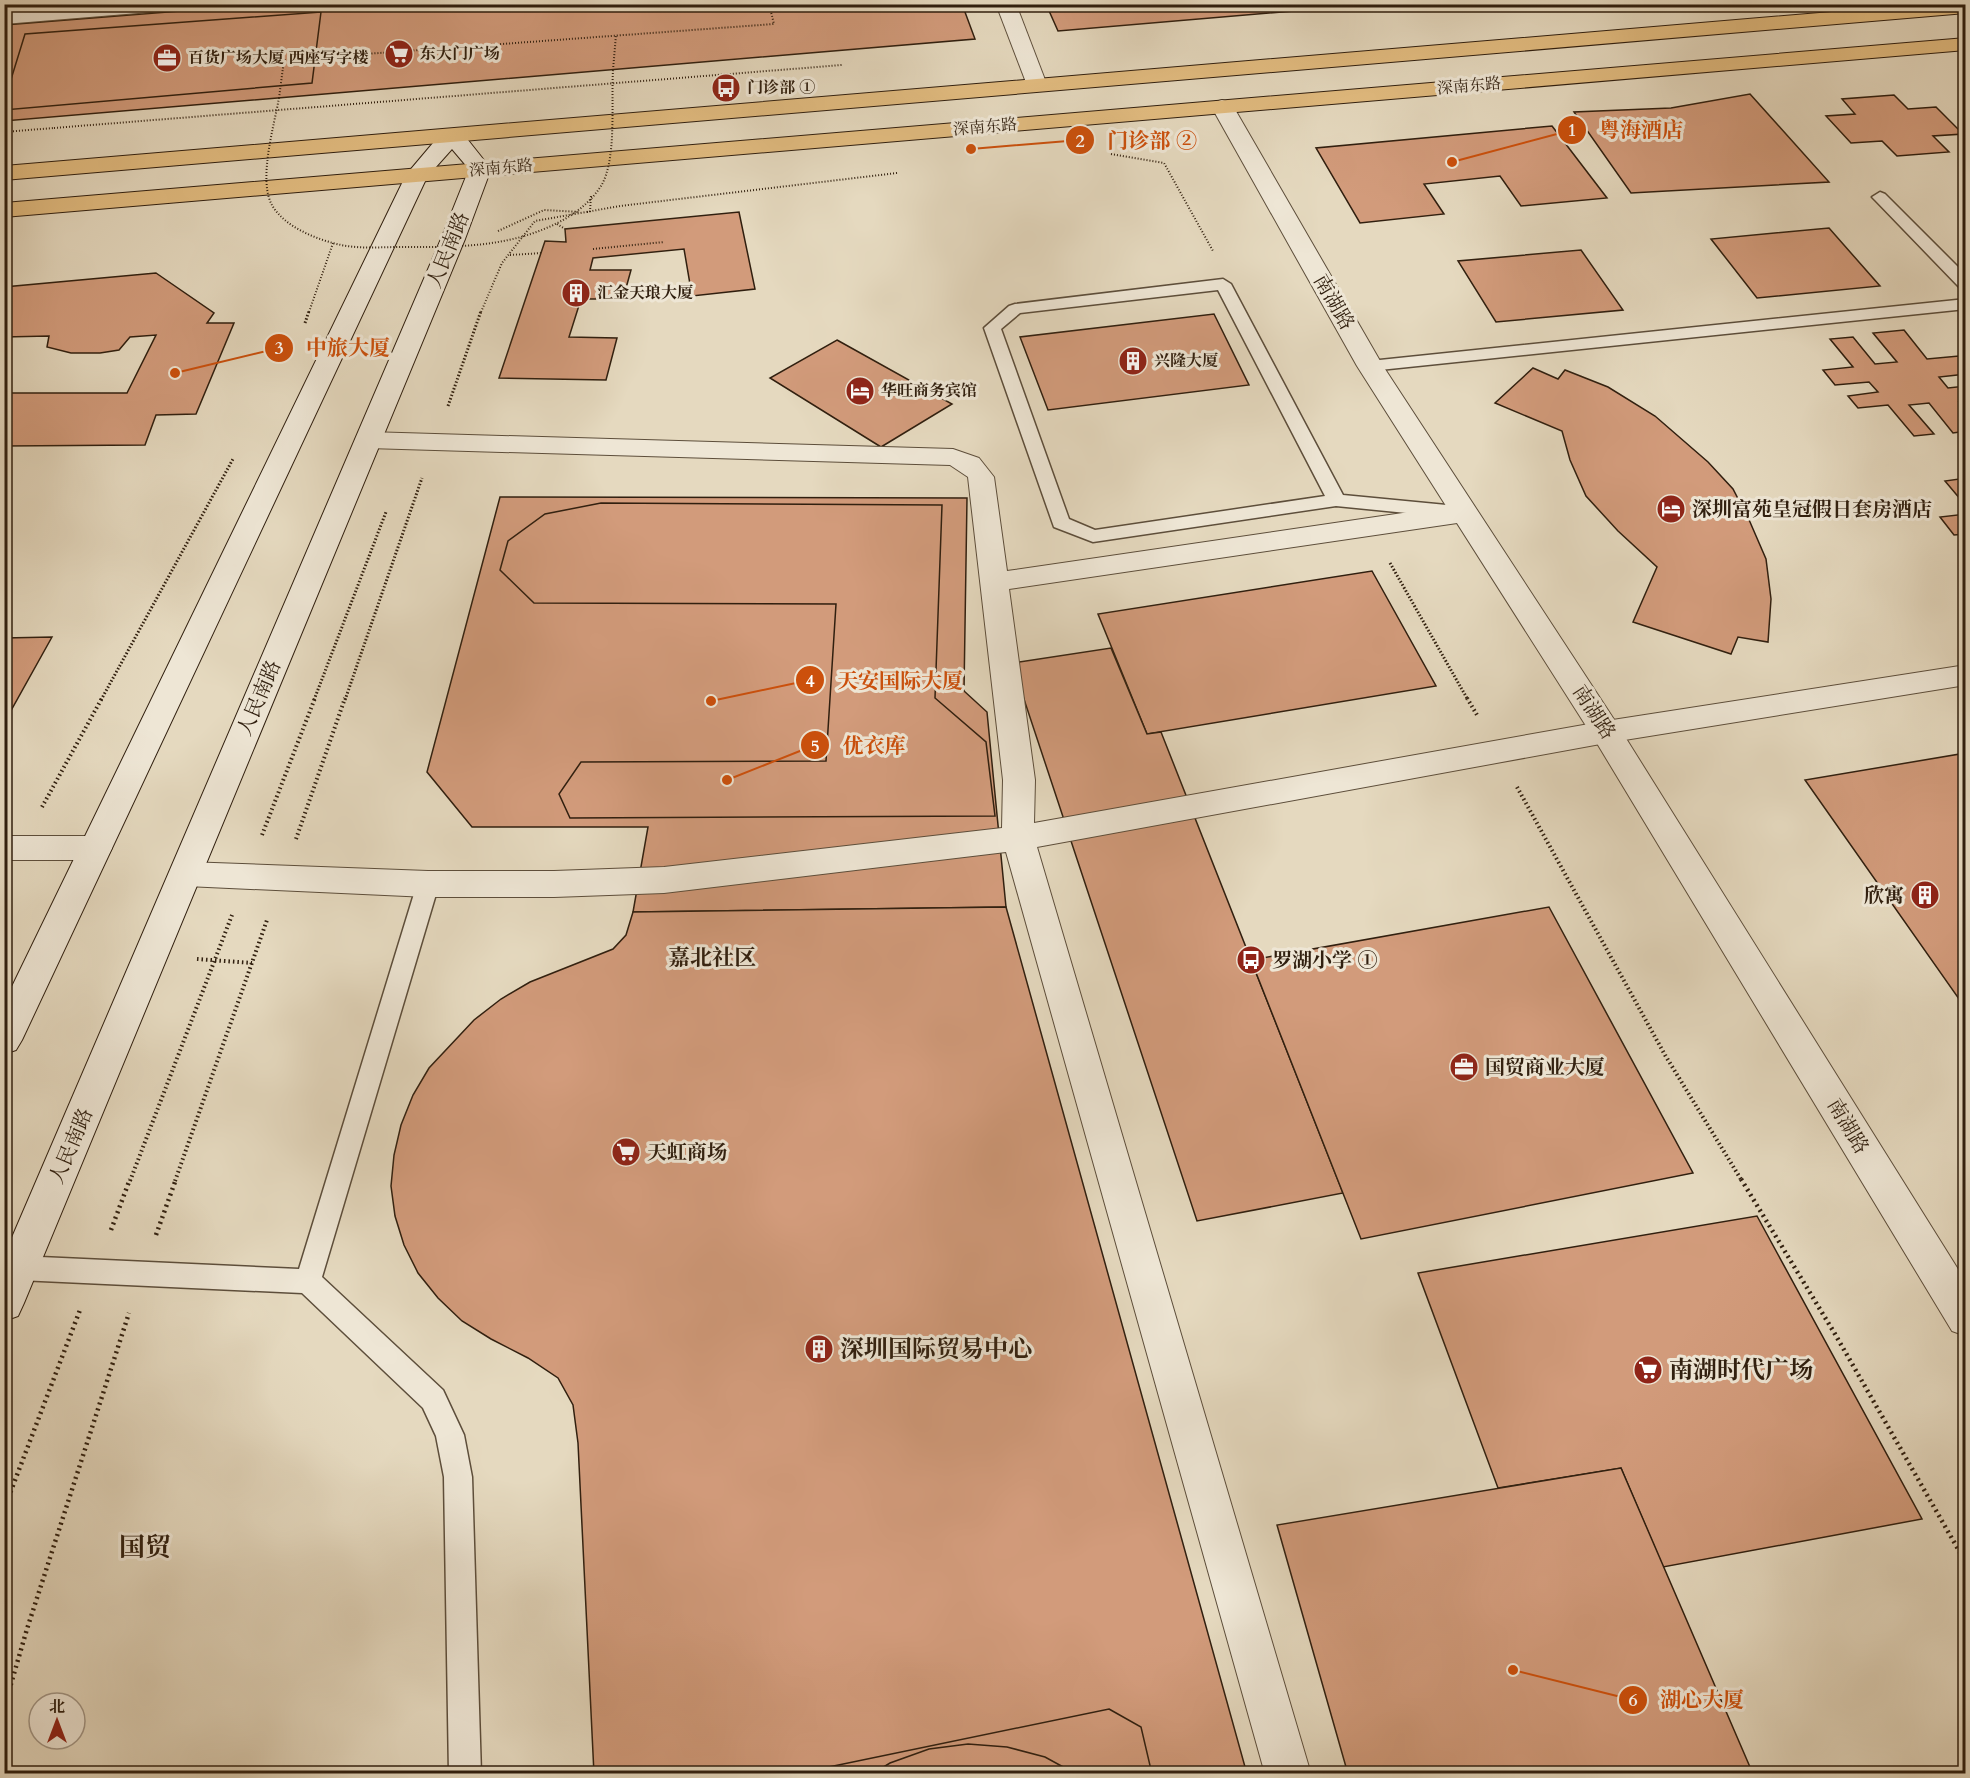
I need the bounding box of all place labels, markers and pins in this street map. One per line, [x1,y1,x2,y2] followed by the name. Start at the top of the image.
[383,38,415,70] supermarket icon: 东大门广场
[151,42,183,74] office icon: 百货广场大厦 西座写字楼
[420,43,500,65] place label: 东大门广场
[188,47,368,69] place label: 百货广场大厦 西座写字楼
[710,72,742,104] bus stop icon: 门诊部 ①
[747,77,815,99] place label: 门诊部 ①
[1557,110,1695,149] callout: 粤海酒店
[1065,121,1209,160] callout: 门诊部 ②
[560,277,592,309] building icon: 汇金天琅大厦
[597,282,693,304] place label: 汇金天琅大厦
[264,328,402,367] callout: 中旅大厦
[1117,345,1149,377] building icon: 兴隆大厦
[1154,350,1218,372] place label: 兴隆大厦
[844,375,876,407] hotel icon: 华旺商务宾馆
[881,380,977,402] place label: 华旺商务宾馆
[1655,493,1687,525] hotel icon: 深圳富苑皇冠假日套房酒店
[1692,496,1932,523] place label: 深圳富苑皇冠假日套房酒店
[795,661,975,700] callout: 天安国际大厦
[800,726,917,765] callout: 优衣库
[1909,879,1941,911] building icon: 欣寓
[1864,882,1904,909] place label: 欣寓
[1235,944,1267,976] bus stop icon: 罗湖小学 ①
[1272,947,1377,974] place label: 罗湖小学 ①
[1448,1051,1480,1083] office icon: 国贸商业大厦
[1485,1054,1605,1081] place label: 国贸商业大厦
[610,1136,642,1168] supermarket icon: 天虹商场
[647,1139,727,1166] place label: 天虹商场
[803,1333,835,1365] building icon: 深圳国际贸易中心
[840,1333,1032,1366] place label: 深圳国际贸易中心
[1632,1354,1664,1386] supermarket icon: 南湖时代广场
[1669,1354,1813,1387] place label: 南湖时代广场
[1618,1680,1756,1719] callout: 湖心大厦

